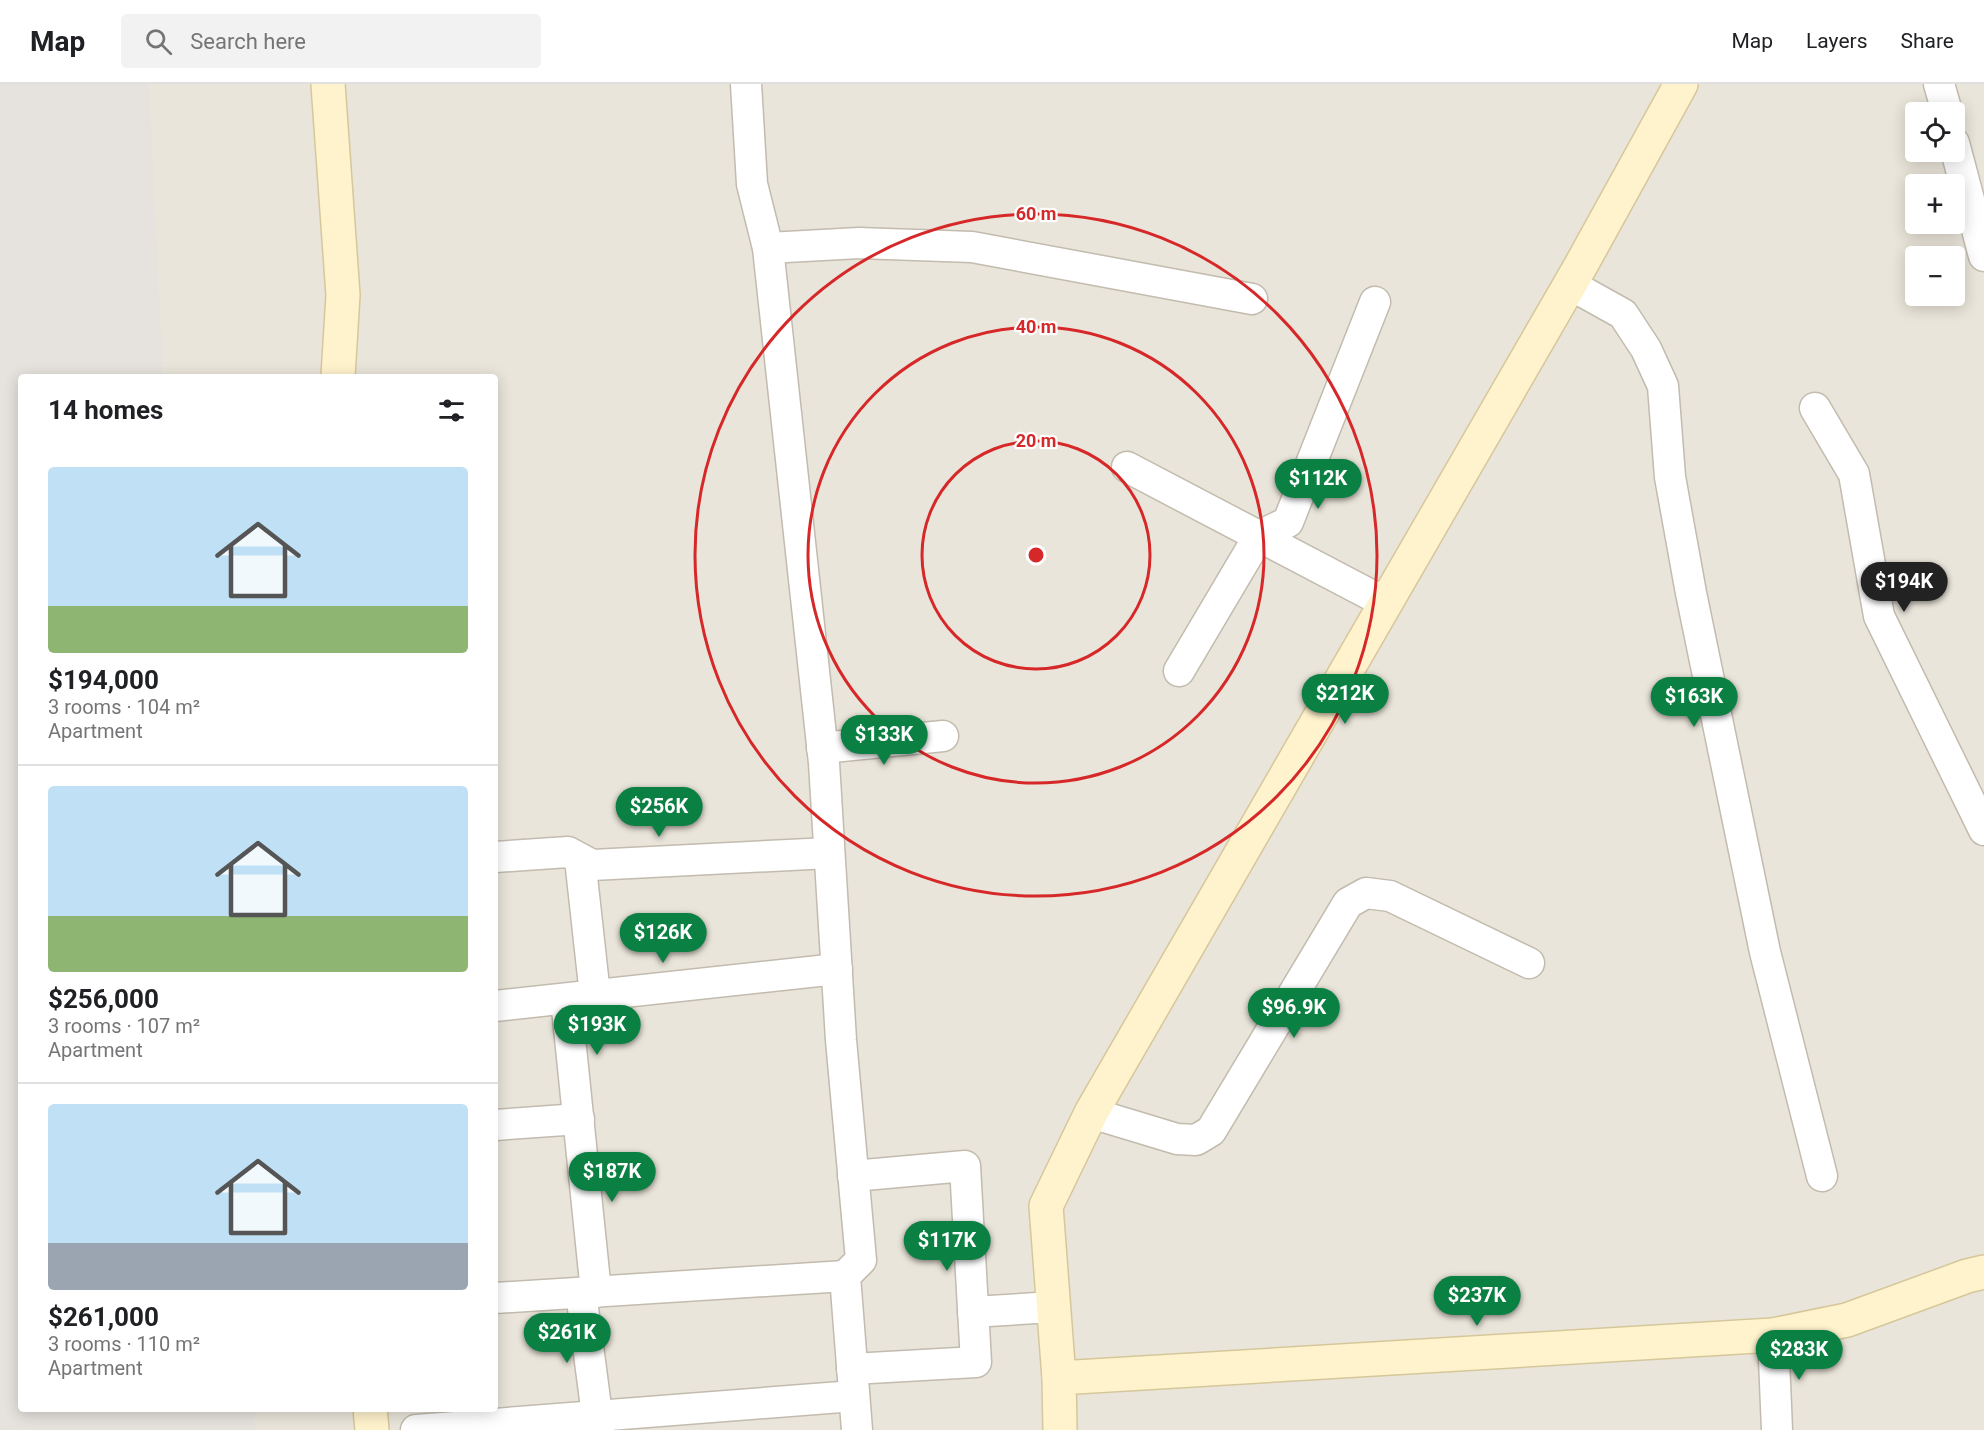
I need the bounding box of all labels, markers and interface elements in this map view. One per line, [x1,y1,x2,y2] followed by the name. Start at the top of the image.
[121,14,541,68] search box
[30,25,85,58] text: Map
[142,25,175,58] icon: search
[190,29,306,54] text: Search here
[1731,29,1773,53] text: Map
[1806,29,1867,53] text: Layers
[1900,29,1954,53] text: Share
[1905,102,1965,306] map controls
[1905,102,1965,162] button: locate
[1905,174,1965,234] button: +
[1016,203,1056,224] text: 60 m
[1905,246,1965,306] button: −
[1016,316,1056,337] text: 40 m
[435,394,468,427] icon: filters
[48,395,163,425] text: 14 homes
[1016,430,1056,451] text: 20 m
[1276,459,1360,510] pin: $112K
[1289,466,1347,490] text: $112K
[204,506,312,614] icon: home
[1026,545,1046,565] centre of rings
[1862,562,1946,613] pin: $194K
[1875,569,1933,593] text: $194K
[48,665,159,695] text: $194,000
[1303,674,1387,725] pin: $212K
[1652,677,1736,728] pin: $163K
[1316,681,1374,705] text: $212K
[1665,684,1723,708] text: $163K
[48,695,200,719] text: 3 rooms · 104 m²
[842,715,926,766] pin: $133K
[48,719,143,743] text: Apartment
[855,722,913,746] text: $133K
[617,787,701,838] pin: $256K
[630,794,688,818] text: $256K
[204,825,312,933] icon: home
[621,913,705,964] pin: $126K
[634,920,692,944] text: $126K
[48,984,159,1014] text: $256,000
[1245,988,1343,1039] pin: $96.9K
[1262,995,1326,1019] text: $96.9K
[555,1005,639,1056] pin: $193K
[568,1012,626,1036] text: $193K
[48,1014,200,1038] text: 3 rooms · 107 m²
[48,1038,143,1062] text: Apartment
[204,1143,312,1251] icon: home
[570,1152,654,1203] pin: $187K
[583,1159,641,1183] text: $187K
[905,1221,989,1272] pin: $117K
[918,1228,976,1252] text: $117K
[1435,1276,1519,1327] pin: $237K
[1448,1283,1506,1307] text: $237K
[48,1302,159,1332] text: $261,000
[525,1313,609,1364] pin: $261K
[538,1320,596,1344] text: $261K
[1757,1330,1841,1381] pin: $283K
[48,1332,200,1356] text: 3 rooms · 110 m²
[1770,1337,1828,1361] text: $283K
[48,1356,143,1380] text: Apartment

